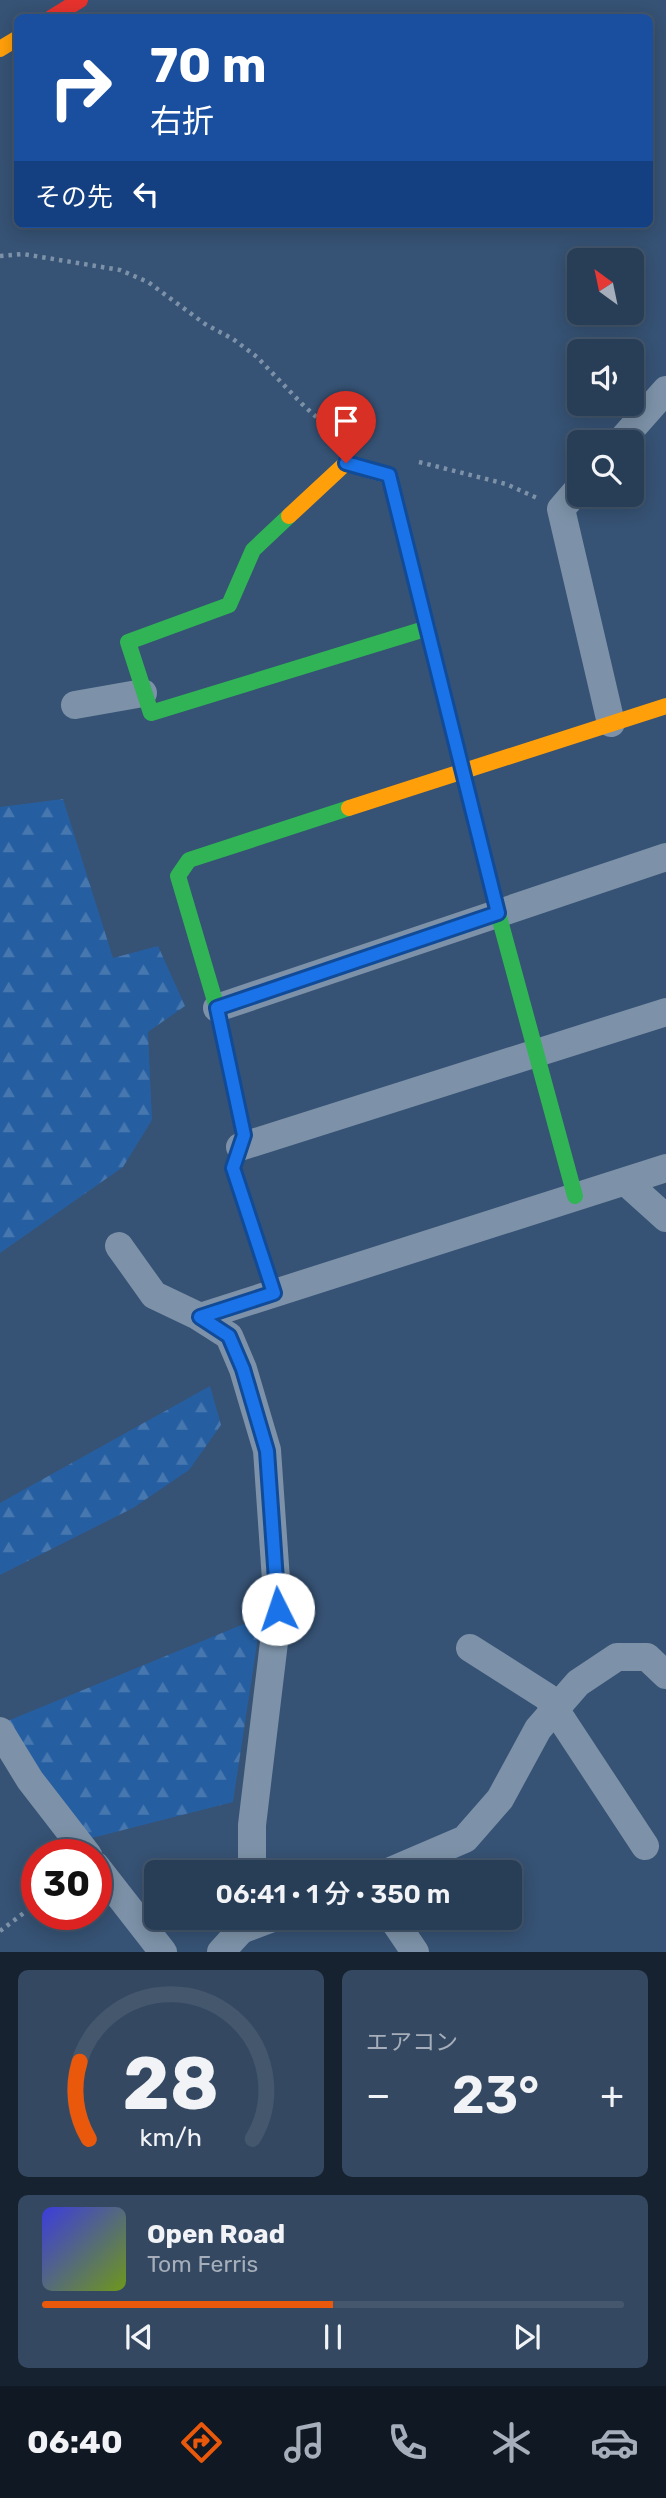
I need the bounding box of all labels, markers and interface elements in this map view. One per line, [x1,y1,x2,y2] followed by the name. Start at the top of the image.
[150,36,267,94] text: 70 m
[35,42,126,133] icon: right
[150,102,214,140] text: 右折
[127,175,165,213] icon: left
[35,182,113,213] text: その先
[567,248,644,326] north arrow
[567,248,644,507] map controls
[567,339,644,416] button: sound
[316,391,376,463] pin
[327,402,365,440] icon: arrive
[567,430,644,507] button: search
[241,1572,315,1646] position arrow
[21,1839,112,1930] speed limit sign: 30
[216,1879,450,1910] text: 06:41 · 1 分 · 350 m
[366,2028,458,2056] text: エアコン
[123,2042,219,2128] text: 28
[452,2064,539,2126] text: 23°
[366,2072,391,2118] text: −
[600,2072,624,2118] text: +
[140,2123,202,2152] text: km/h
[147,2219,285,2250] text: Open Road
[147,2250,258,2278] text: Tom Ferris
[120,2318,158,2356] icon: previous
[314,2318,352,2356] icon: pause
[508,2318,546,2356] icon: next
[177,2418,226,2467] icon: directions
[280,2418,329,2467] icon: music
[383,2418,432,2467] icon: phone
[487,2418,536,2467] icon: climate
[590,2418,639,2467] icon: car
[27,2423,123,2461] text: 06:40

